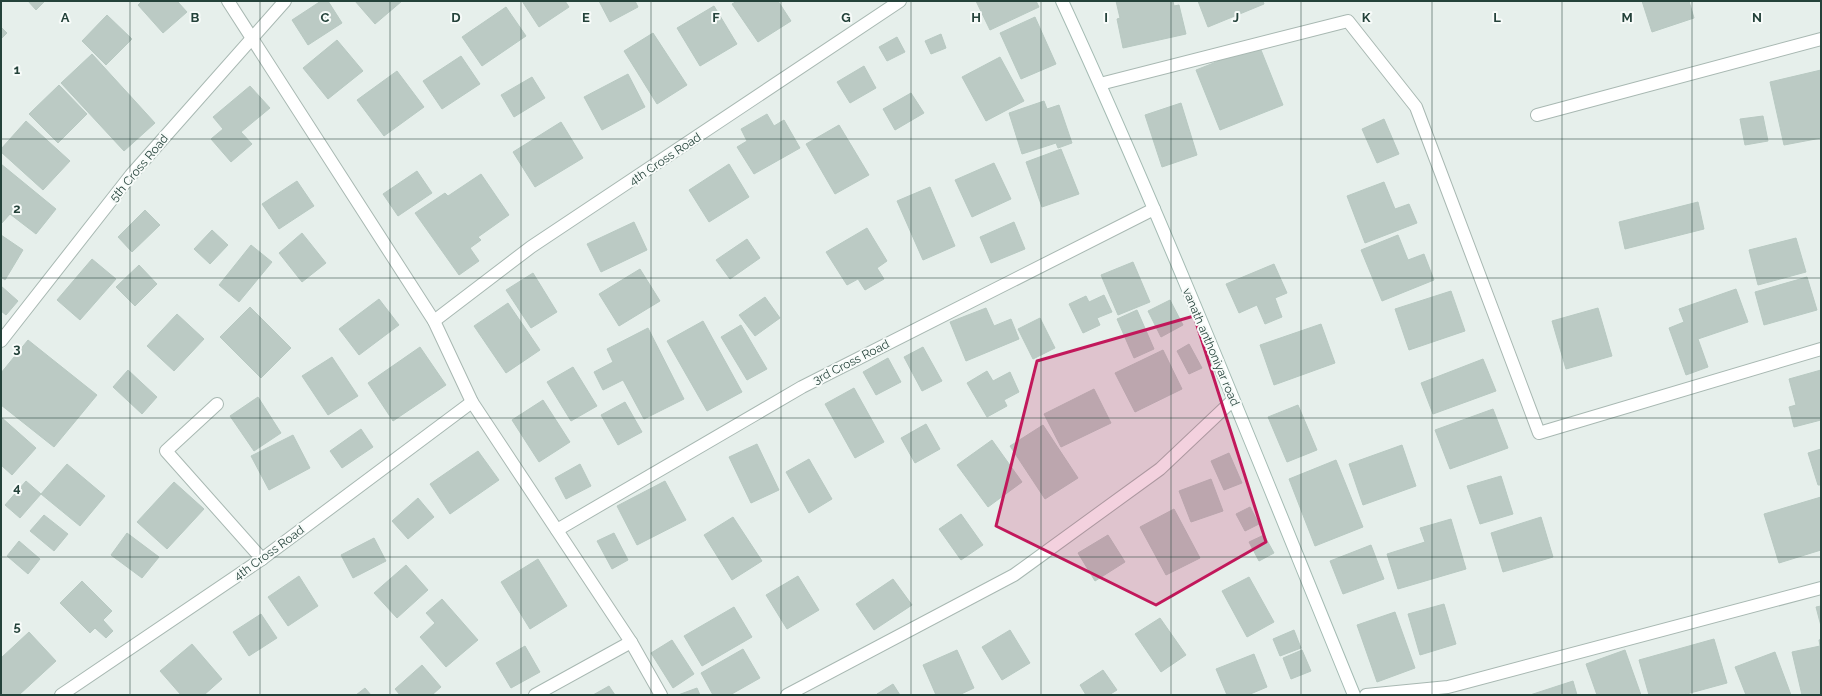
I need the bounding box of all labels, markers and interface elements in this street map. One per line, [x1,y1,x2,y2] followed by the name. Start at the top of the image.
[61,10,70,25] text: A
[191,10,200,25] text: B
[321,10,330,25] text: C
[451,10,461,25] text: D
[582,10,590,25] text: E
[712,10,720,25] text: F
[841,10,851,25] text: G
[971,10,981,25] text: H
[1104,10,1108,25] text: I
[1233,10,1239,25] text: J
[1362,10,1371,25] text: K
[1493,10,1501,25] text: L
[1621,10,1633,25] text: M
[1752,10,1762,25] text: N
[14,62,21,77] text: 1
[626,130,704,188] street label: 4th Cross Road
[107,132,171,204] street label: 5th Cross Road
[13,201,21,216] text: 2
[1180,286,1242,408] street label: vanath anthoniyar road
[810,337,892,387] street label: 3rd Cross Road
[13,341,21,356] text: 3
[13,480,21,495] text: 4
[231,523,307,583] street label: 4th Cross Road
[13,619,21,634] text: 5

